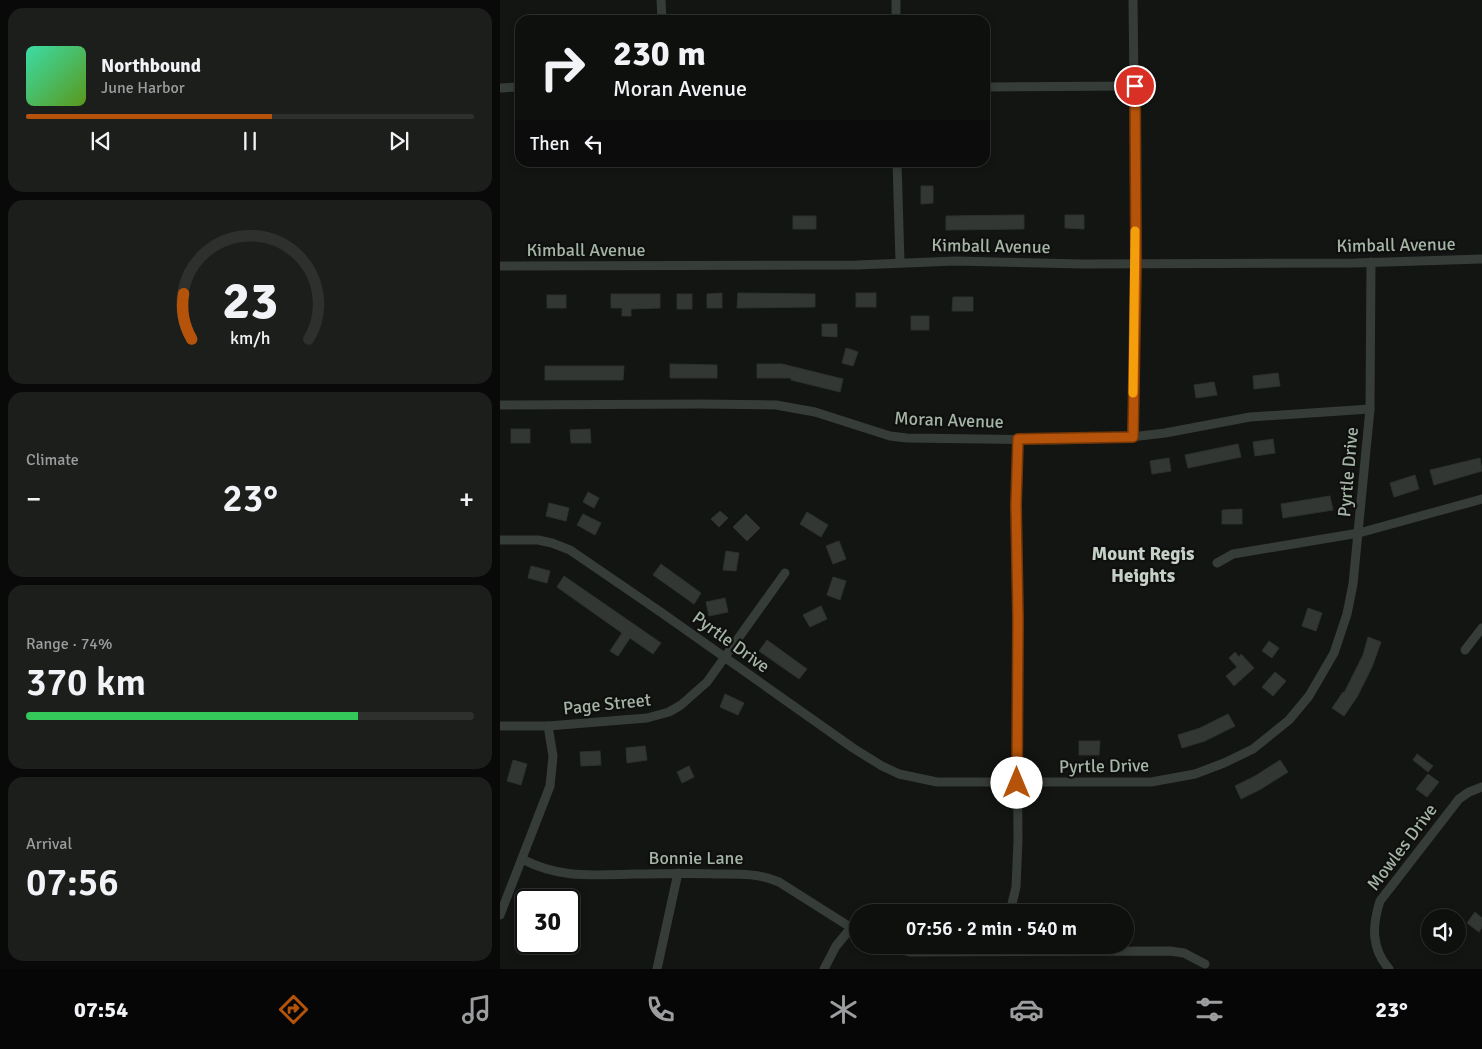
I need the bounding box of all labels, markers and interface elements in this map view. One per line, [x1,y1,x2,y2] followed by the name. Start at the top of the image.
[613,32,706,75] text: 230 m
[530,35,595,100] icon: right
[101,54,201,78] text: Northbound
[1114,65,1156,107] pin
[1121,72,1149,100] icon: arrive
[613,75,747,102] text: Moran Avenue
[101,78,185,98] text: June Harbor
[87,127,115,155] icon: previous
[236,127,264,155] icon: pause
[385,127,413,155] icon: next
[580,130,608,158] icon: left
[530,132,570,156] text: Then
[1336,233,1456,257] street label: Kimball Avenue
[931,234,1051,258] street label: Kimball Avenue
[526,239,646,261] street label: Kimball Avenue
[222,269,278,333] text: 23
[230,327,270,349] text: km/h
[894,407,1004,433] street label: Moran Avenue
[1333,426,1363,518] street label: Pyrtle Drive
[26,450,79,470] text: Climate
[222,475,278,522] text: 23°
[26,482,41,516] text: −
[459,482,474,516] text: +
[1092,542,1194,588] district label: Mount Regis Heights
[688,607,774,677] street label: Pyrtle Drive
[26,634,112,654] text: Range · 74%
[26,659,146,706] text: 370 km
[562,688,652,720] street label: Page Street
[1059,754,1149,778] street label: Pyrtle Drive
[990,756,1042,808] position arrow
[1362,799,1442,895] street label: Mowles Drive
[26,834,72,854] text: Arrival
[649,847,743,869] street label: Bonnie Lane
[26,859,119,906] text: 07:56
[515,889,580,954] speed limit sign: 30
[1421,909,1466,954] map controls
[1421,909,1466,954] button: sound
[906,917,1077,941] text: 07:56 · 2 min · 540 m
[276,992,311,1027] icon: directions
[459,992,494,1027] icon: music
[643,992,678,1027] icon: phone
[826,992,861,1027] icon: climate
[1009,992,1044,1027] icon: car
[1192,992,1227,1027] icon: filters
[74,996,128,1023] text: 07:54
[1375,996,1408,1023] text: 23°

